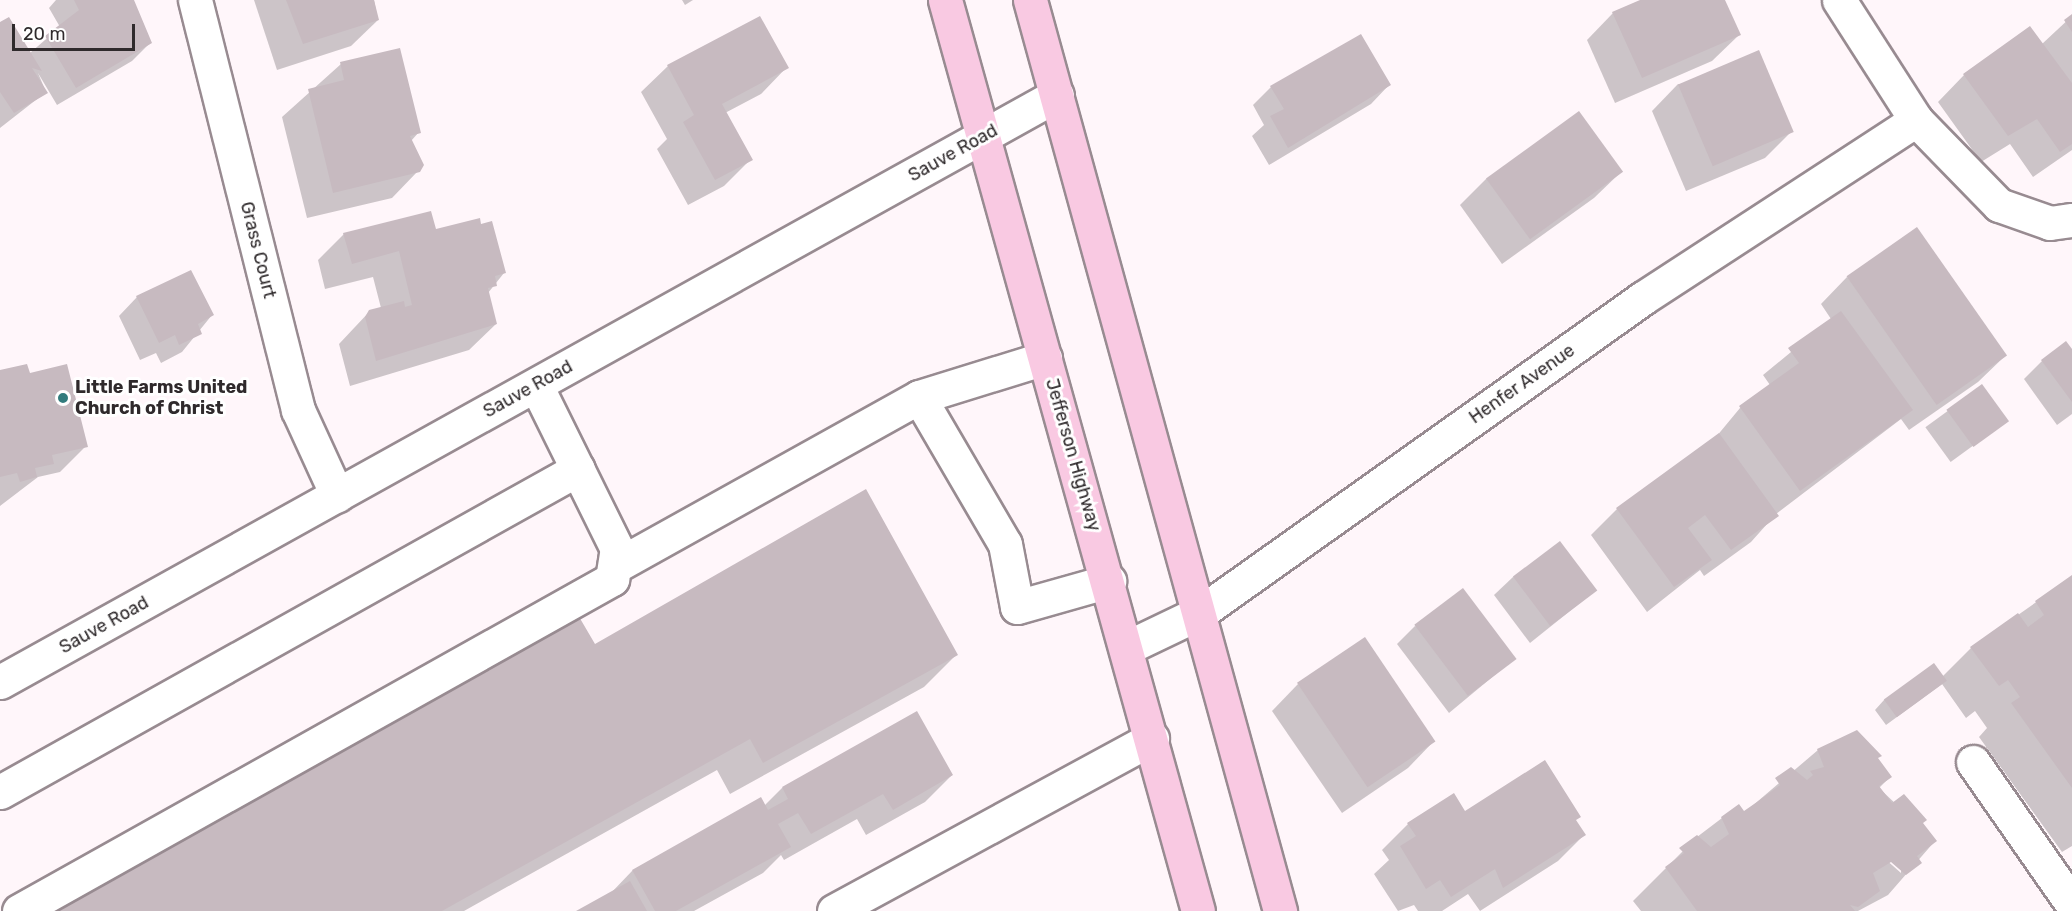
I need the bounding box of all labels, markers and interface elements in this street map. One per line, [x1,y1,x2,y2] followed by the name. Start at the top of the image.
[15,12,138,50] scale bar
[23,23,65,45] text: 20 m
[905,120,1001,186] street label: Sauve Road
[236,200,280,300] street label: Grass Court
[1465,339,1579,429] street label: Henfer Avenue
[480,356,576,422] street label: Sauve Road
[1041,376,1105,534] street label: Jefferson Highway
[75,377,247,420] place label: Little Farms United Church of Christ
[56,391,70,405] marker: Little Farms United Church of Christ
[56,592,152,658] street label: Sauve Road

